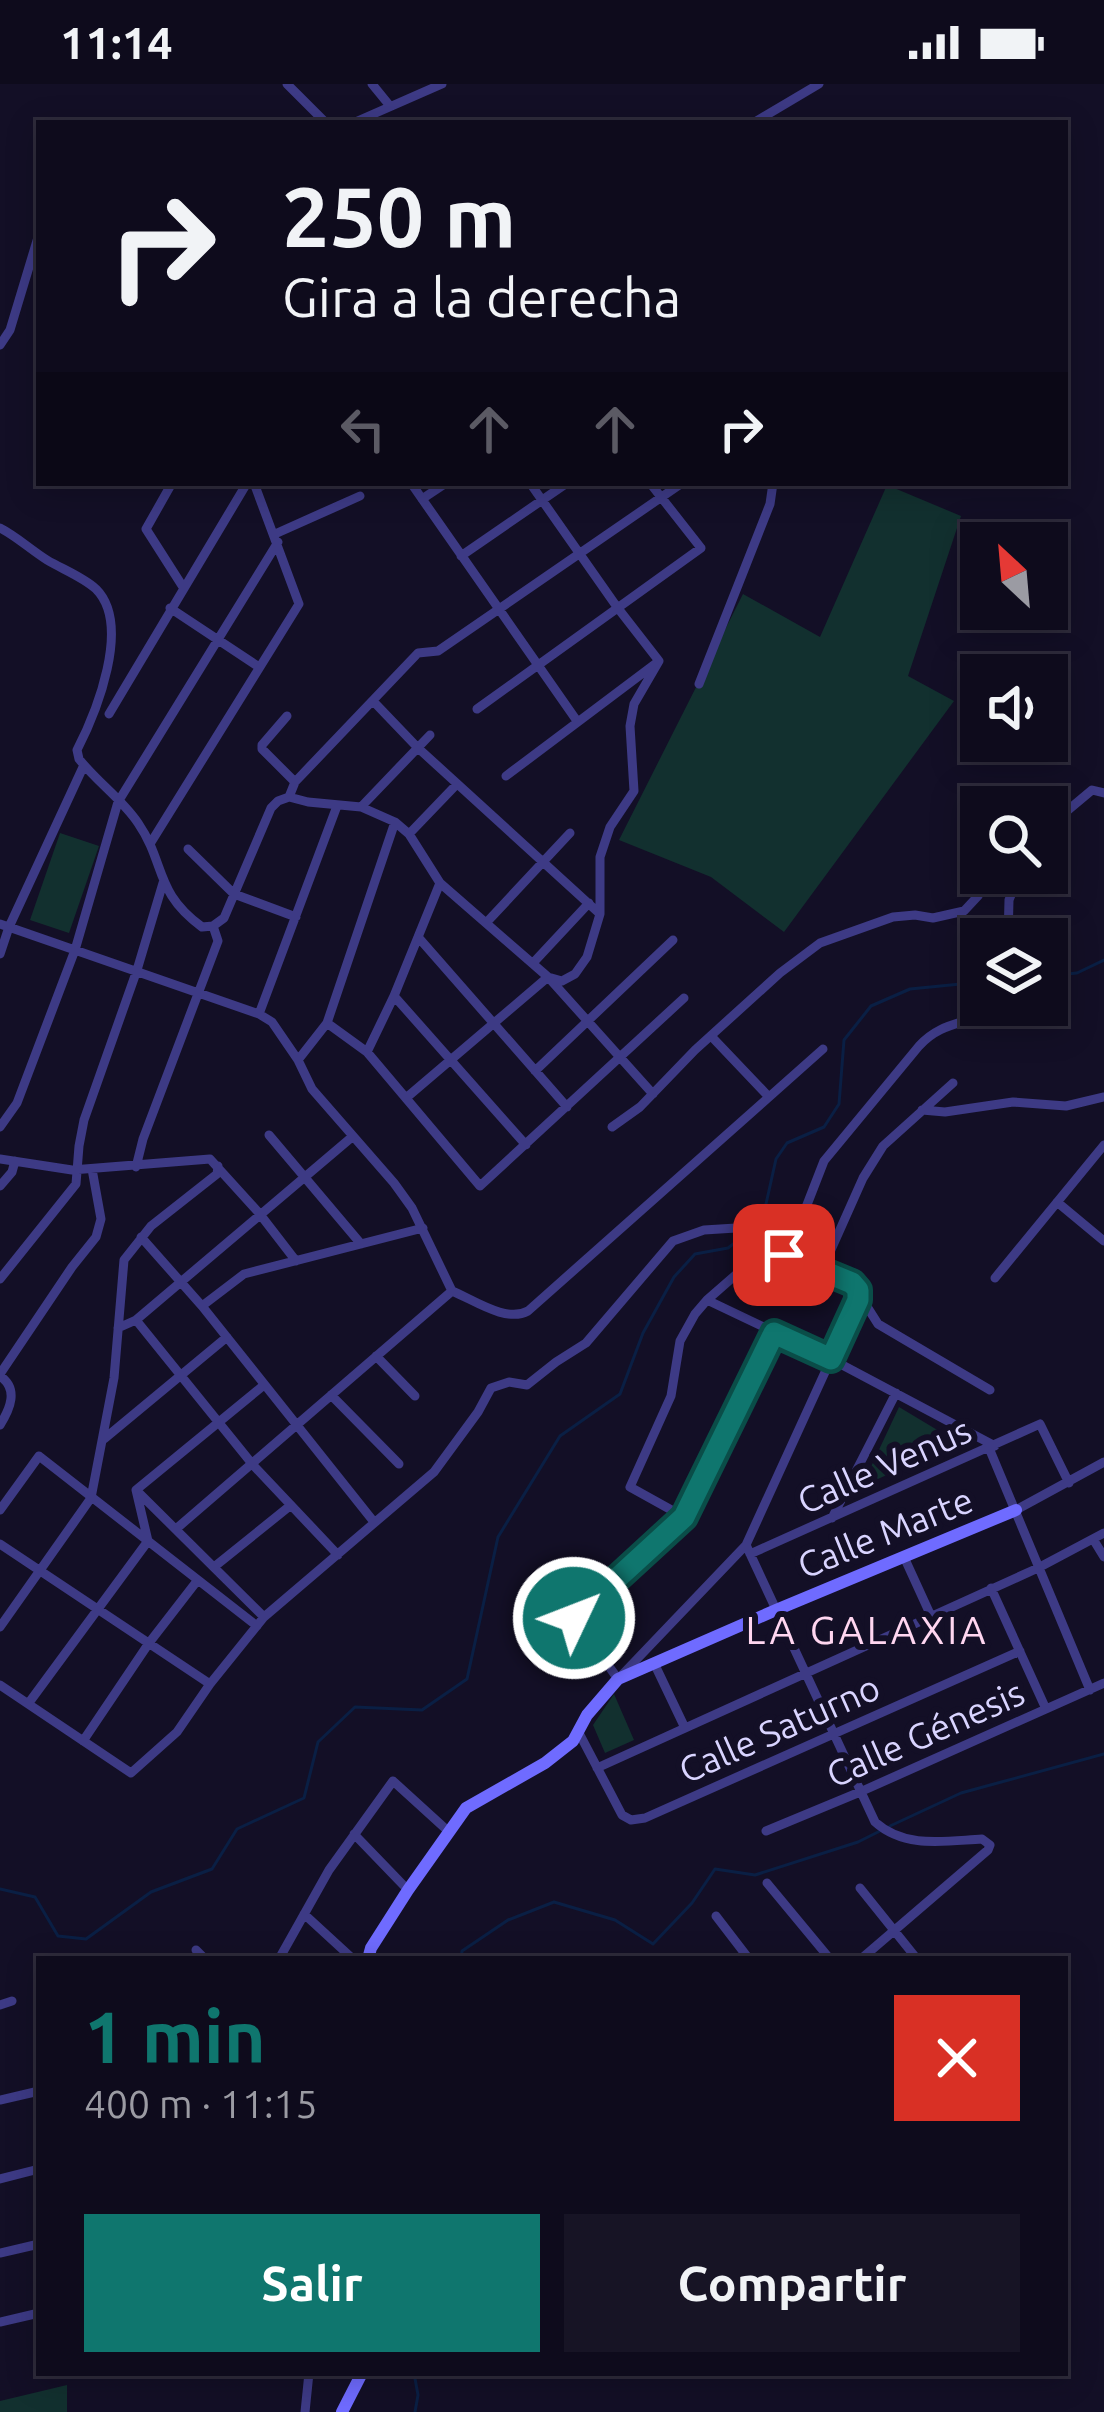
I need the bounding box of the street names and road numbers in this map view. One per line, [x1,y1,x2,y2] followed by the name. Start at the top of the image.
[791,1408,977,1522] street label: Calle Venus
[792,1478,978,1586] street label: Calle Marte
[672,1666,886,1790] street label: Calle Saturno
[820,1671,1030,1795] street label: Calle Génesis

